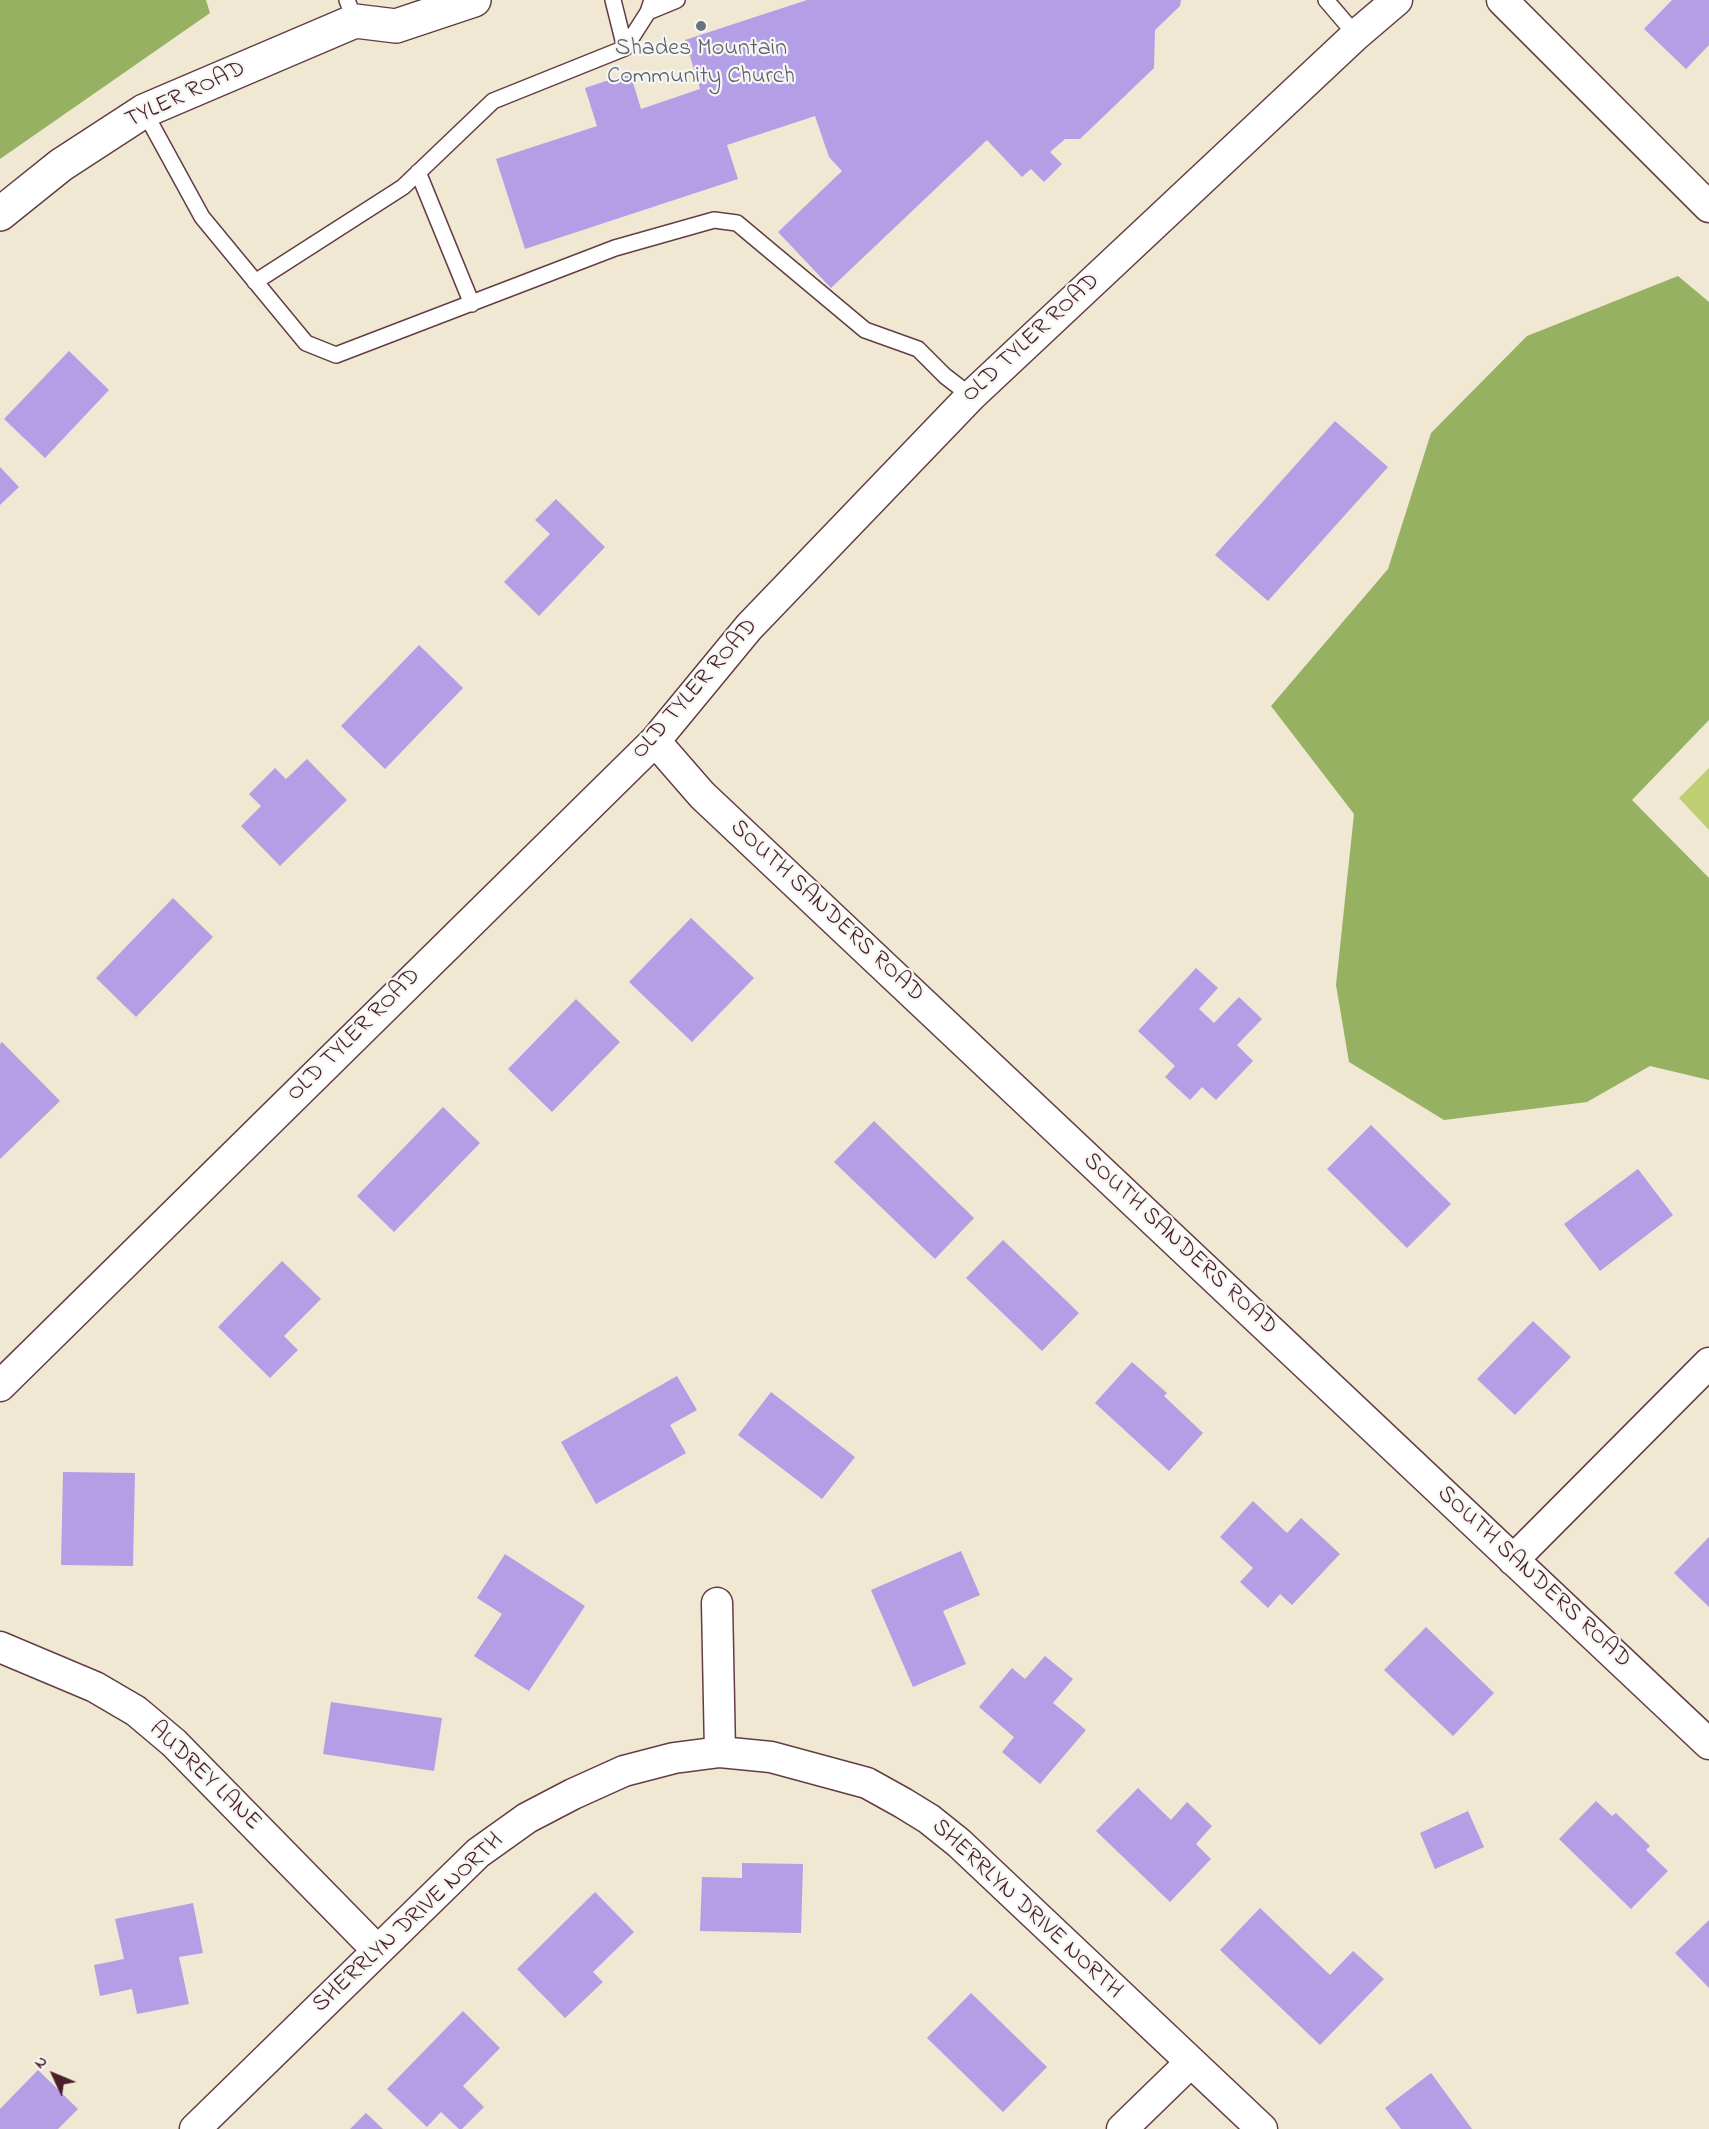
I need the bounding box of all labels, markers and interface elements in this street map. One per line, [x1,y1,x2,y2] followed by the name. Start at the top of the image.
[694,19,708,33] marker: Shades Mountain Community Church
[607,36,795,92] place label: Shades Mountain Community Church
[121,56,251,136] street label: TYLER ROAD
[957,268,1107,410] street label: OLD TYLER ROAD
[627,614,765,766] street label: OLD TYLER ROAD
[723,815,929,1009] street label: SOUTH SANDERS ROAD
[282,963,428,1109] street label: OLD TYLER ROAD
[1076,1148,1282,1342] street label: SOUTH SANDERS ROAD
[1430,1481,1636,1675] street label: SOUTH SANDERS ROAD
[142,1716,266,1838] street label: AUDREY LANE
[924,1814,1128,2006] street label: SHERRLYN DRIVE NORTH
[307,1828,511,2020] street label: SHERRLYN DRIVE NORTH
[24,2045,84,2105] north arrow
[29,2050,53,2075] text: N

